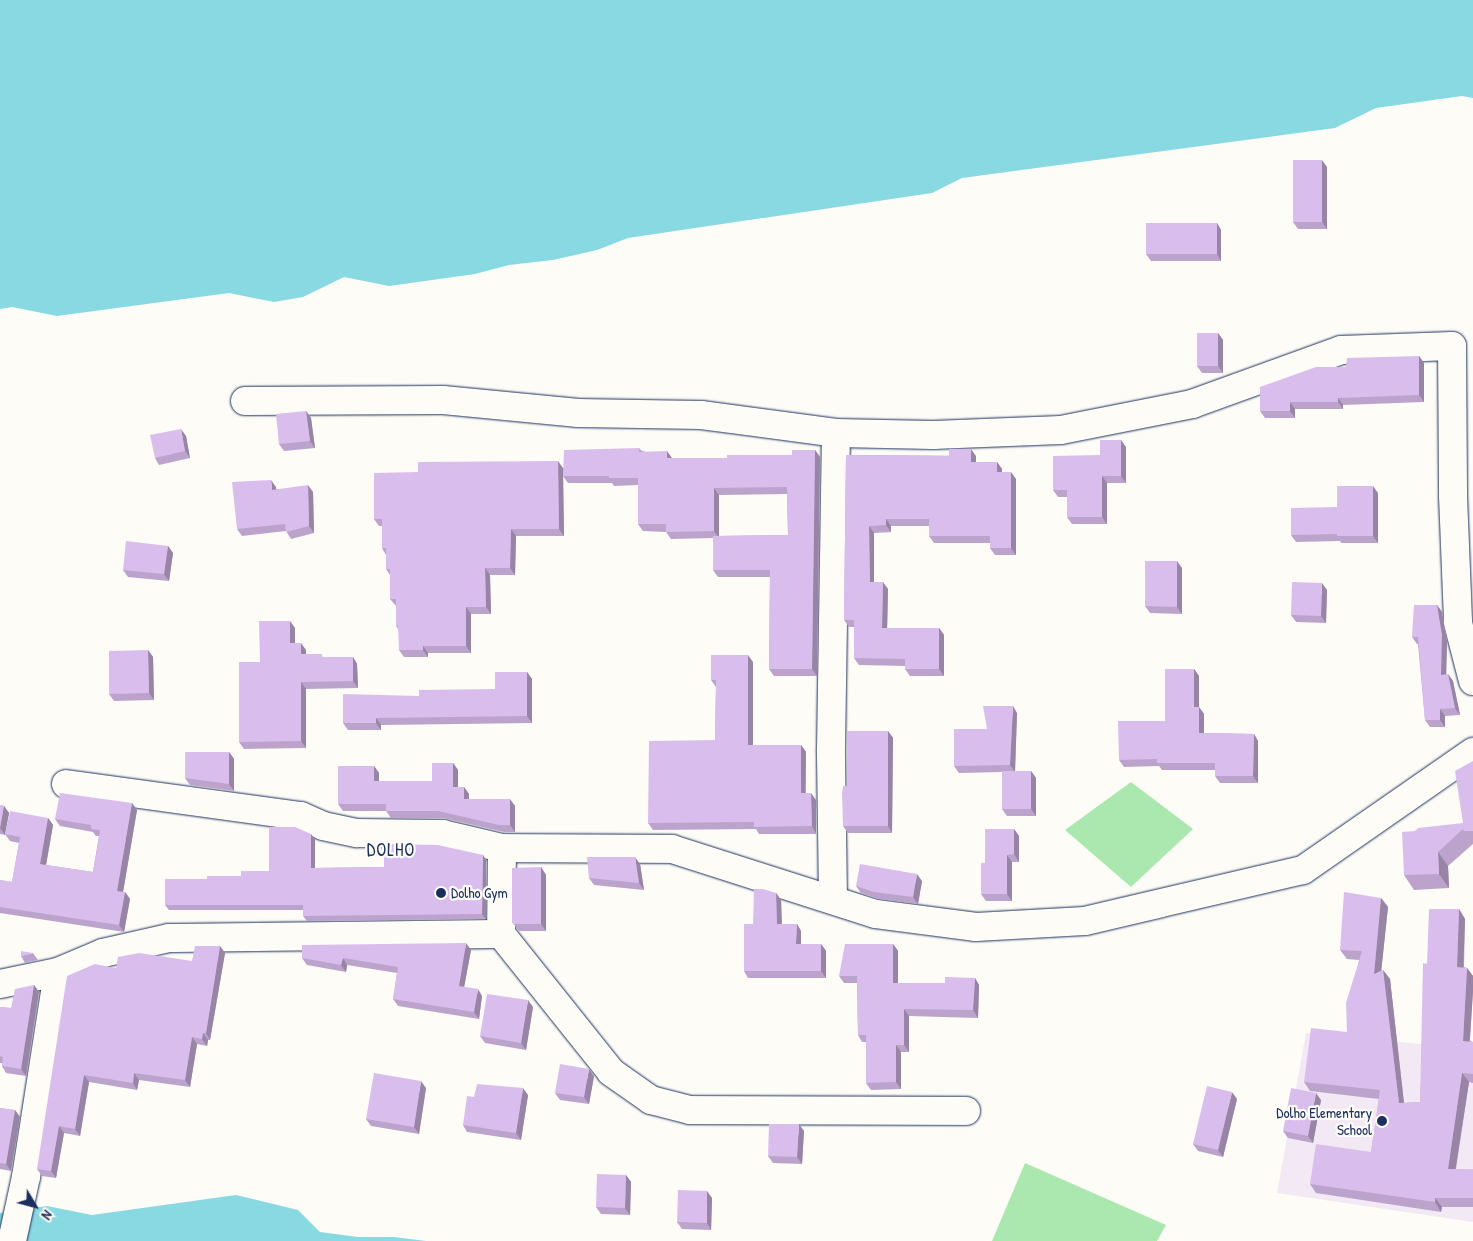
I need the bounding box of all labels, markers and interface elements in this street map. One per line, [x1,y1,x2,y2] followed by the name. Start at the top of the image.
[366,839,416,861] district label: DOLHO
[451,884,508,902] place label: Dolho Gym
[435,887,447,899] marker: Dolho Gym
[1276,1103,1372,1138] place label: Dolho Elementary School
[1376,1115,1388,1127] marker: Dolho Elementary School
[10,1181,60,1231] north arrow
[38,1207,57,1224] text: N

